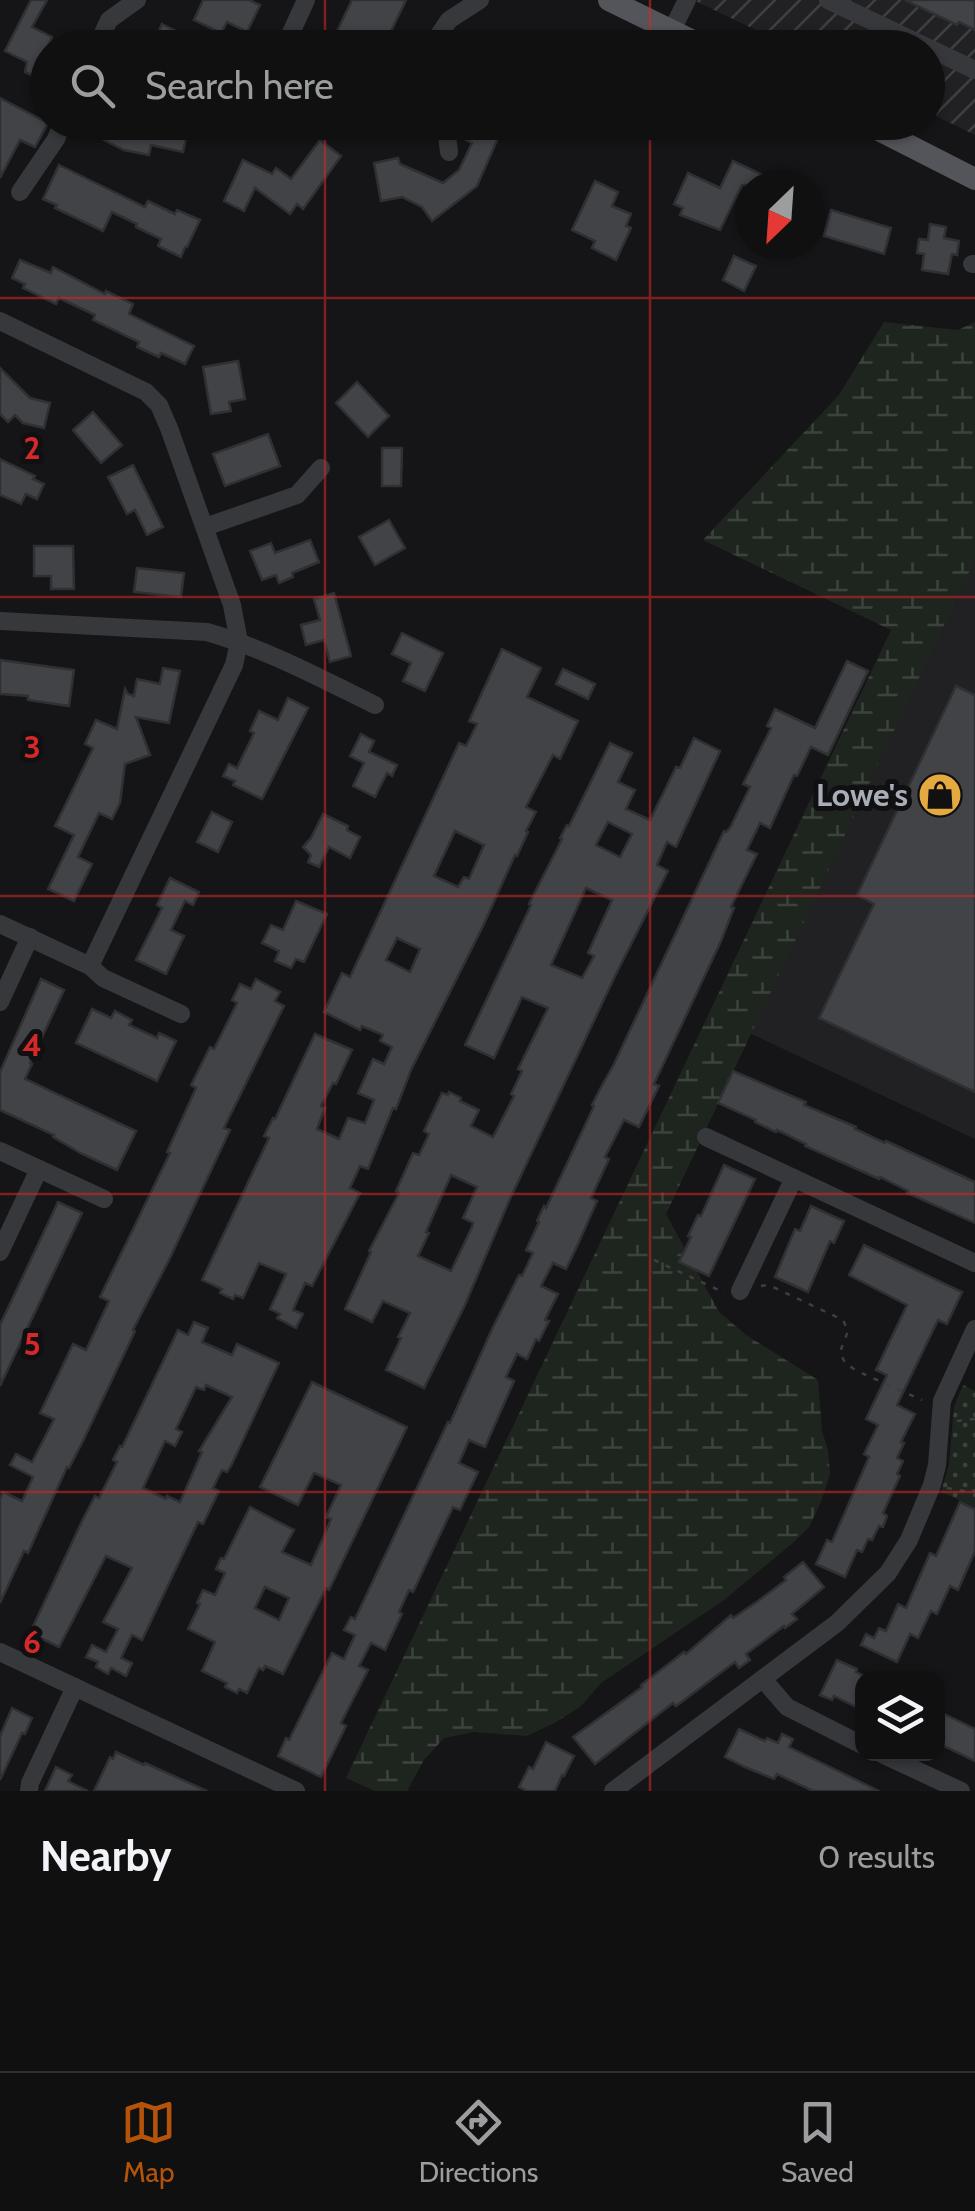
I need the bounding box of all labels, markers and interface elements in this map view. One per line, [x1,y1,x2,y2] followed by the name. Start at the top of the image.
[30,30,945,140] search box
[65,58,120,113] icon: search
[145,62,334,109] text: Search here
[735,170,825,260] north arrow
[24,428,40,467] text: 2
[23,727,41,766] text: 3
[917,772,963,818] shop icon: Lowe's
[816,775,908,814] place label: Lowe's
[22,1025,42,1064] text: 4
[23,1324,41,1363] text: 5
[23,1622,41,1661] text: 6
[855,1671,945,1761] map controls
[855,1671,945,1761] button: layers
[40,1830,172,1882] text: Nearby
[818,1837,935,1876] text: 0 results
[121,2095,176,2189] tab: Map
[419,2095,538,2189] tab: Directions
[781,2095,854,2189] tab: Saved

